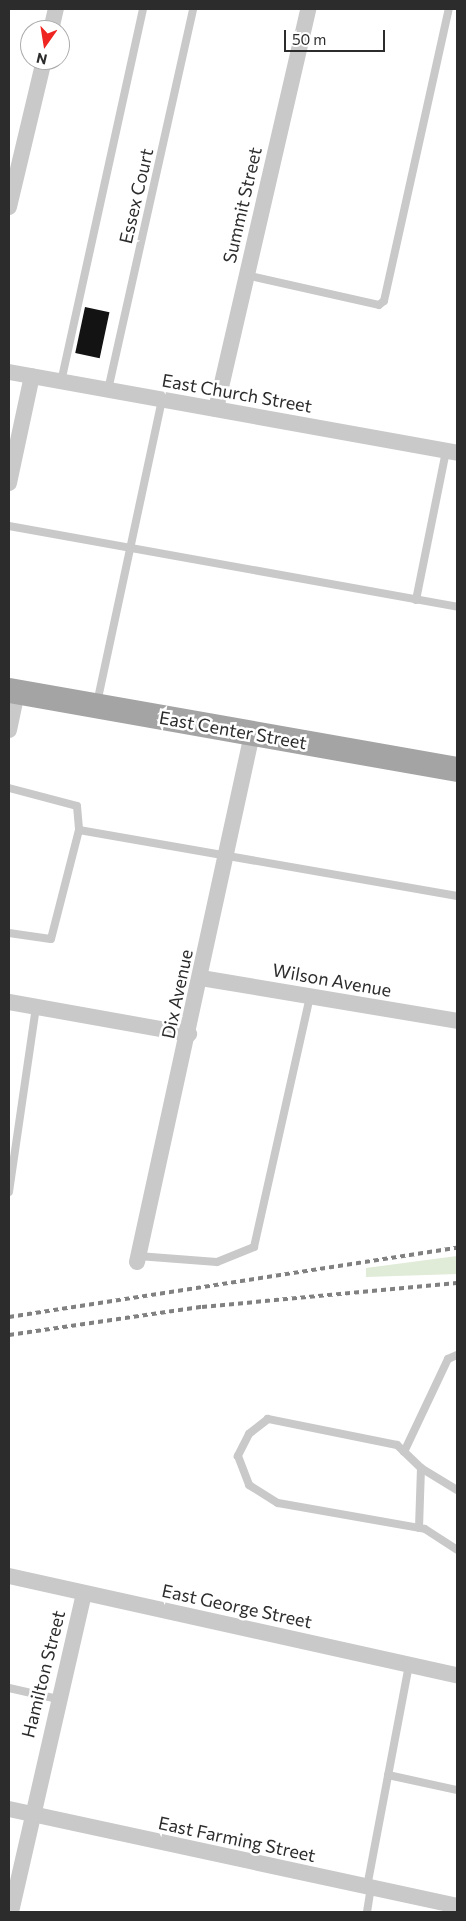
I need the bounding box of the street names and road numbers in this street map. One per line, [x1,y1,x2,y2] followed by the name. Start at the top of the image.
[218,145,266,265] street label: Summit Street
[115,146,157,246] street label: Essex Court
[160,369,314,417] street label: East Church Street
[158,706,308,754] street label: East Center Street
[157,947,197,1041] street label: Dix Avenue
[271,959,393,1001] street label: Wilson Avenue
[160,1580,314,1632] street label: East George Street
[17,1608,69,1740] street label: Hamilton Street
[156,1812,318,1866] street label: East Farming Street

